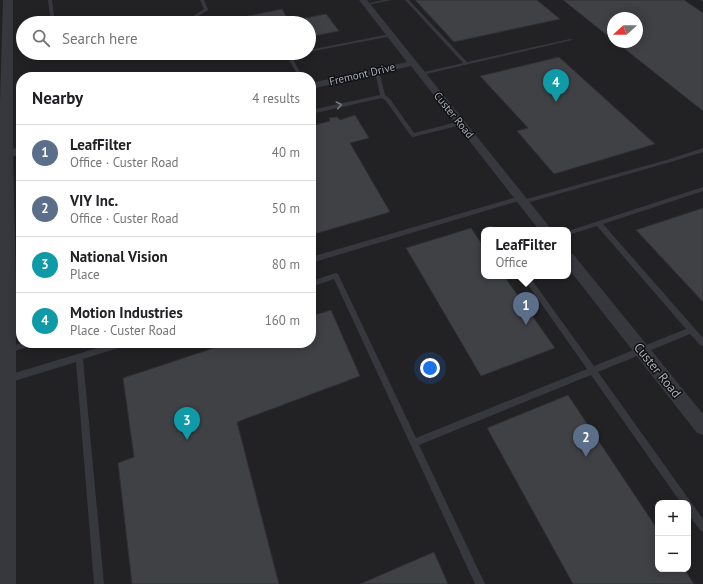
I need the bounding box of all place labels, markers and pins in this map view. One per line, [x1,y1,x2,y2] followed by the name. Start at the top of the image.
[543,69,569,102] pin: 4
[513,292,539,325] pin: 1
[174,407,200,440] pin: 3
[573,424,599,457] pin: 2

